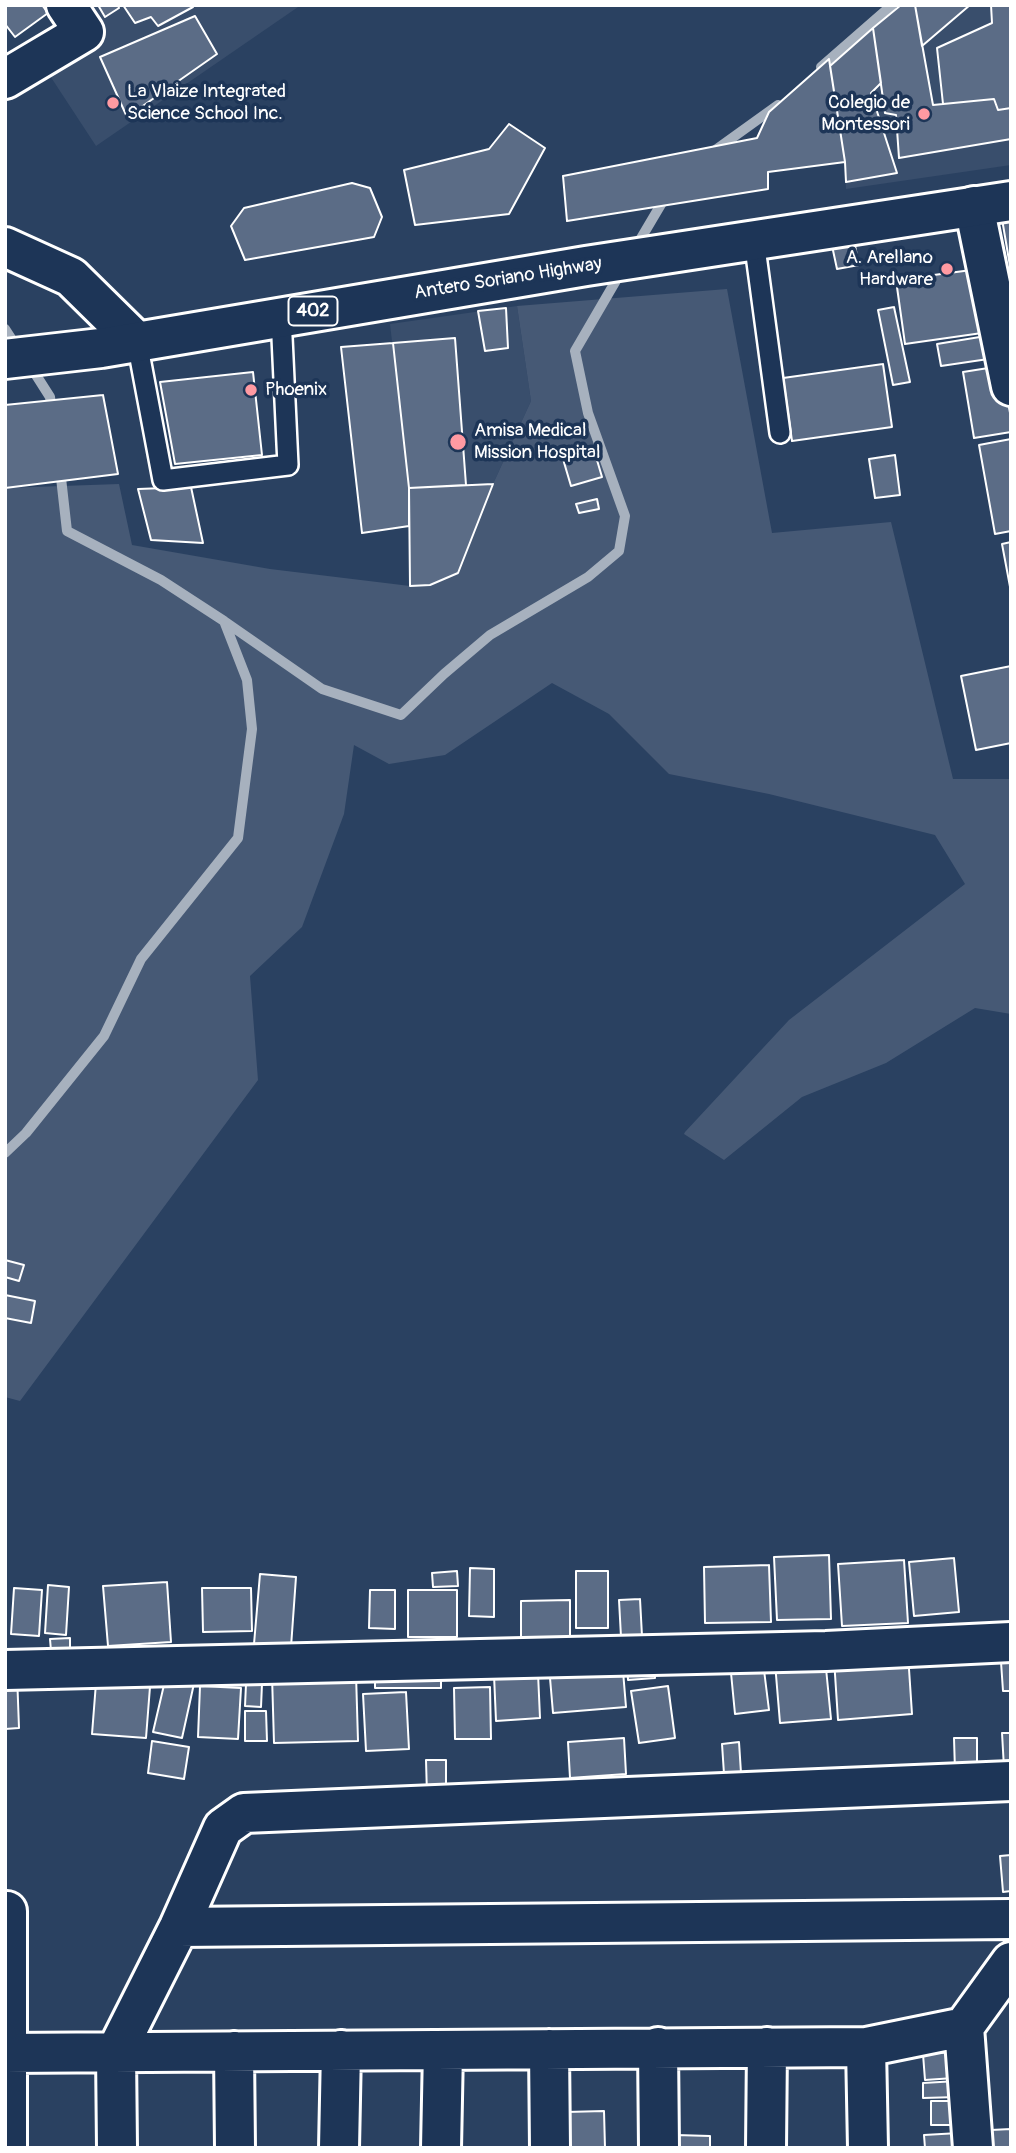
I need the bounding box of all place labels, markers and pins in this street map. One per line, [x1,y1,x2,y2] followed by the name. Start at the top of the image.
[127,81,286,125] place label: La Vlaize Integrated Science School Inc.
[821,92,910,136] place label: Colegio de Montessori
[105,95,121,111] marker: La Vlaize Integrated Science School Inc.
[916,106,932,122] marker: Colegio de Montessori
[846,247,933,291] place label: A. Arellano Hardware
[939,261,955,277] marker: A. Arellano Hardware
[265,379,327,401] place label: Phoenix
[243,382,259,398] marker: Phoenix
[474,420,600,464] place label: Amisa Medical Mission Hospital
[448,432,468,452] marker: Amisa Medical Mission Hospital

